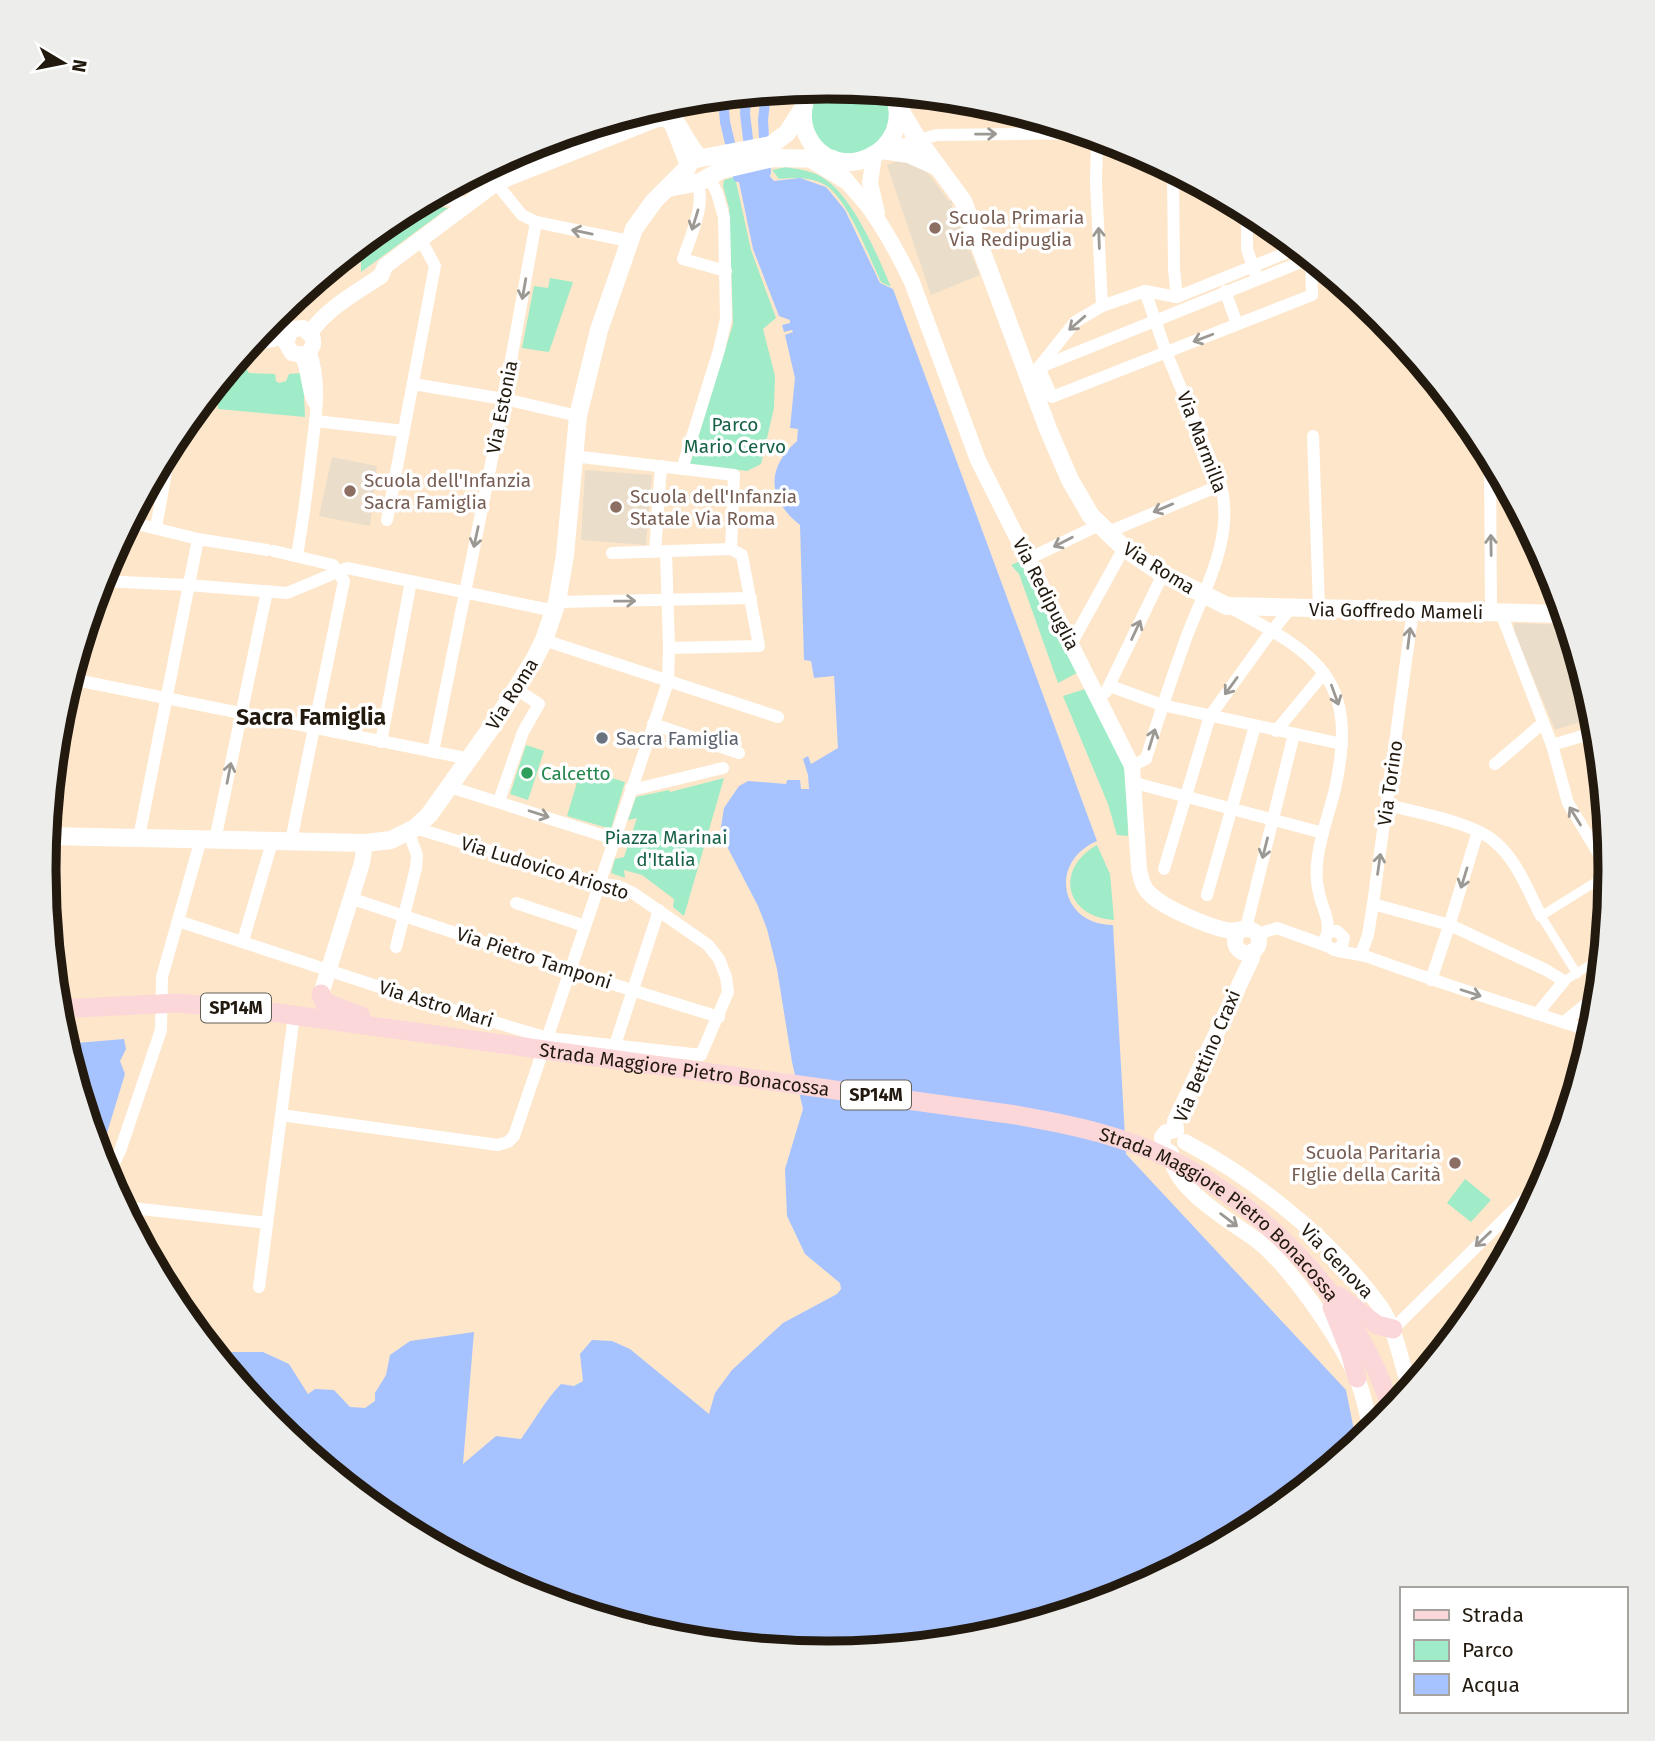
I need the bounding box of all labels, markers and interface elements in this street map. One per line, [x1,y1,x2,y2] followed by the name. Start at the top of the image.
[28,28,98,98] north arrow
[67,58,92,74] text: N
[974,127,997,141] one-way arrow
[949,206,1084,251] place label: Scuola Primaria Via Redipuglia
[687,209,700,231] one-way arrow
[927,220,943,236] marker: Scuola Primaria Via Redipuglia
[571,224,594,238] one-way arrow
[1092,227,1105,250] one-way arrow
[517,277,530,300] one-way arrow
[1068,315,1086,331] one-way arrow
[1192,332,1214,345] one-way arrow
[482,358,522,456] street label: Via Estonia
[1172,388,1232,496] street label: Via Marmilla
[684,413,786,458] park label: Parco Mario Cervo
[364,469,531,514] place label: Scuola dell'Infanzia Sacra Famiglia
[342,483,358,499] marker: Scuola dell'Infanzia Sacra Famiglia
[630,485,797,530] place label: Scuola dell'Infanzia Statale Via Roma
[608,499,624,515] marker: Scuola dell'Infanzia Statale Via Roma
[1153,503,1175,516] one-way arrow
[468,525,482,548] one-way arrow
[1484,533,1497,556] one-way arrow
[1008,534,1084,654] street label: Via Redipuglia
[1053,536,1074,550] one-way arrow
[1119,537,1199,599] street label: Via Roma
[614,594,637,608] one-way arrow
[1309,598,1483,624] street label: Via Goffredo Mameli
[1130,620,1144,641] one-way arrow
[1403,627,1416,650] one-way arrow
[481,654,543,734] street label: Via Roma
[1224,676,1239,695] one-way arrow
[1330,683,1342,705] one-way arrow
[236,703,386,731] district label: Sacra Famiglia
[616,727,739,750] place label: Sacra Famiglia
[1146,728,1159,750] one-way arrow
[594,730,610,746] marker: Sacra Famiglia
[1373,739,1407,827] street label: Via Torino
[222,762,236,785] one-way arrow
[541,762,611,785] place label: Calcetto
[519,765,535,781] marker: Calcetto
[1568,806,1582,826] one-way arrow
[528,808,550,821] one-way arrow
[604,826,728,871] park label: Piazza Marinai d'Italia
[458,831,632,905] street label: Via Ludovico Ariosto
[1258,836,1271,859] one-way arrow
[1372,853,1385,876] one-way arrow
[1456,867,1469,889] one-way arrow
[453,922,615,994] street label: Via Pietro Tamponi
[376,976,496,1032] street label: Via Astro Mari
[1169,986,1245,1126] street label: Via Bettino Craxi
[1460,988,1482,1000] one-way arrow
[201,993,271,1023] road number: SP14M
[538,1038,831,1101] street label: Strada Maggiore Pietro Bonacossa
[841,1080,911,1110] road number: SP14M
[1097,1122,1344,1306] street label: Strada Maggiore Pietro Bonacossa
[1291,1141,1441,1186] place label: Scuola Paritaria FIglie della Carità
[1447,1155,1463,1171] marker: Scuola Paritaria FIglie della Carità
[1219,1213,1238,1228] one-way arrow
[1296,1219,1378,1303] street label: Via Genova
[1475,1231,1492,1248] one-way arrow
[1400,1587,1627,1713] legend
[1462,1602,1524,1628] text: Strada
[1462,1637,1514,1663] text: Parco
[1462,1672,1520,1698] text: Acqua

